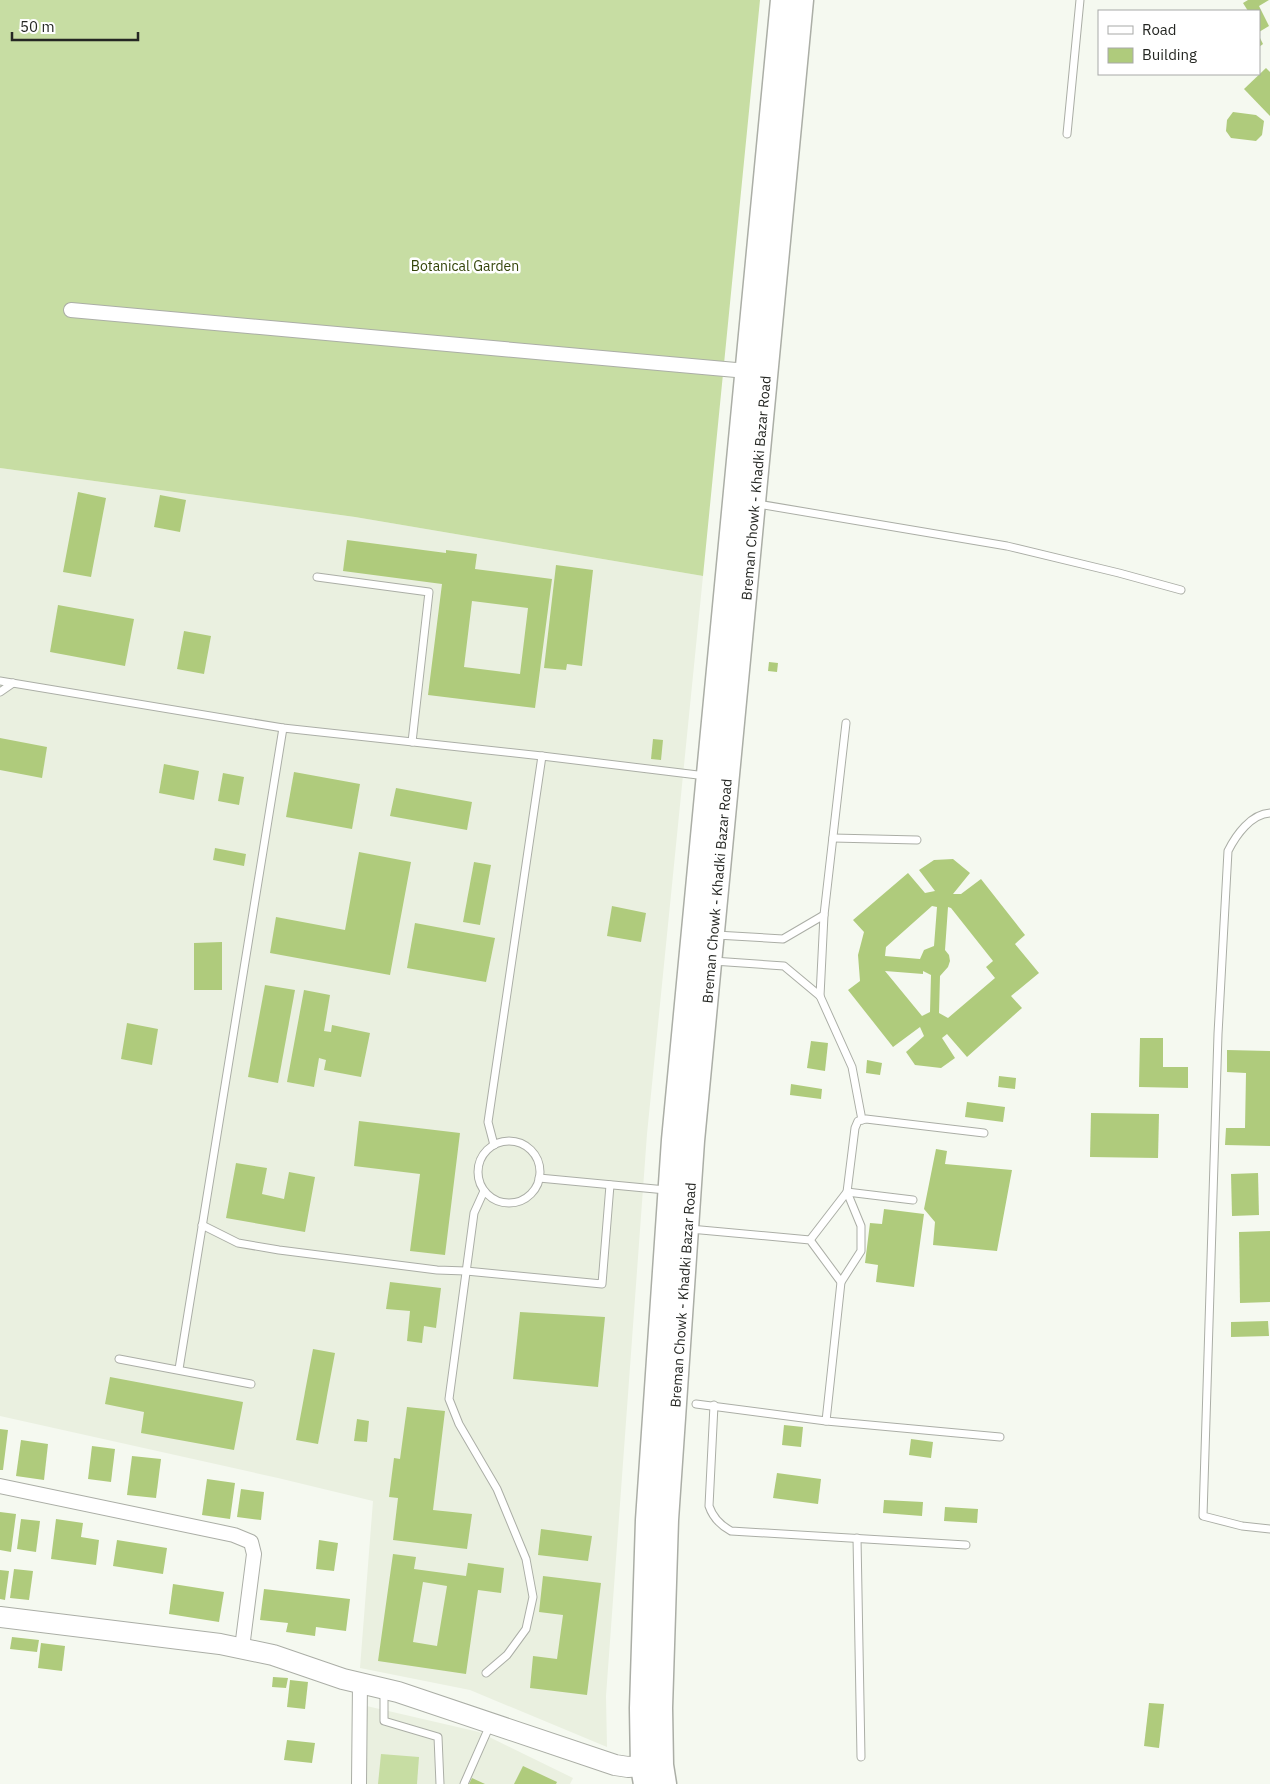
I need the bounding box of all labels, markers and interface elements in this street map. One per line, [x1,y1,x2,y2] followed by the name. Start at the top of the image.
[12,10,139,42] scale bar
[1098,10,1260,75] legend
[20,17,55,36] text: 50 m
[1142,20,1177,39] text: Road
[1142,45,1197,64] text: Building
[411,257,519,275] park label: Botanical Garden
[737,375,775,601] street label: Breman Chowk - Khadki Bazar Road
[698,778,736,1004] street label: Breman Chowk - Khadki Bazar Road
[666,1182,700,1408] street label: Breman Chowk - Khadki Bazar Road

